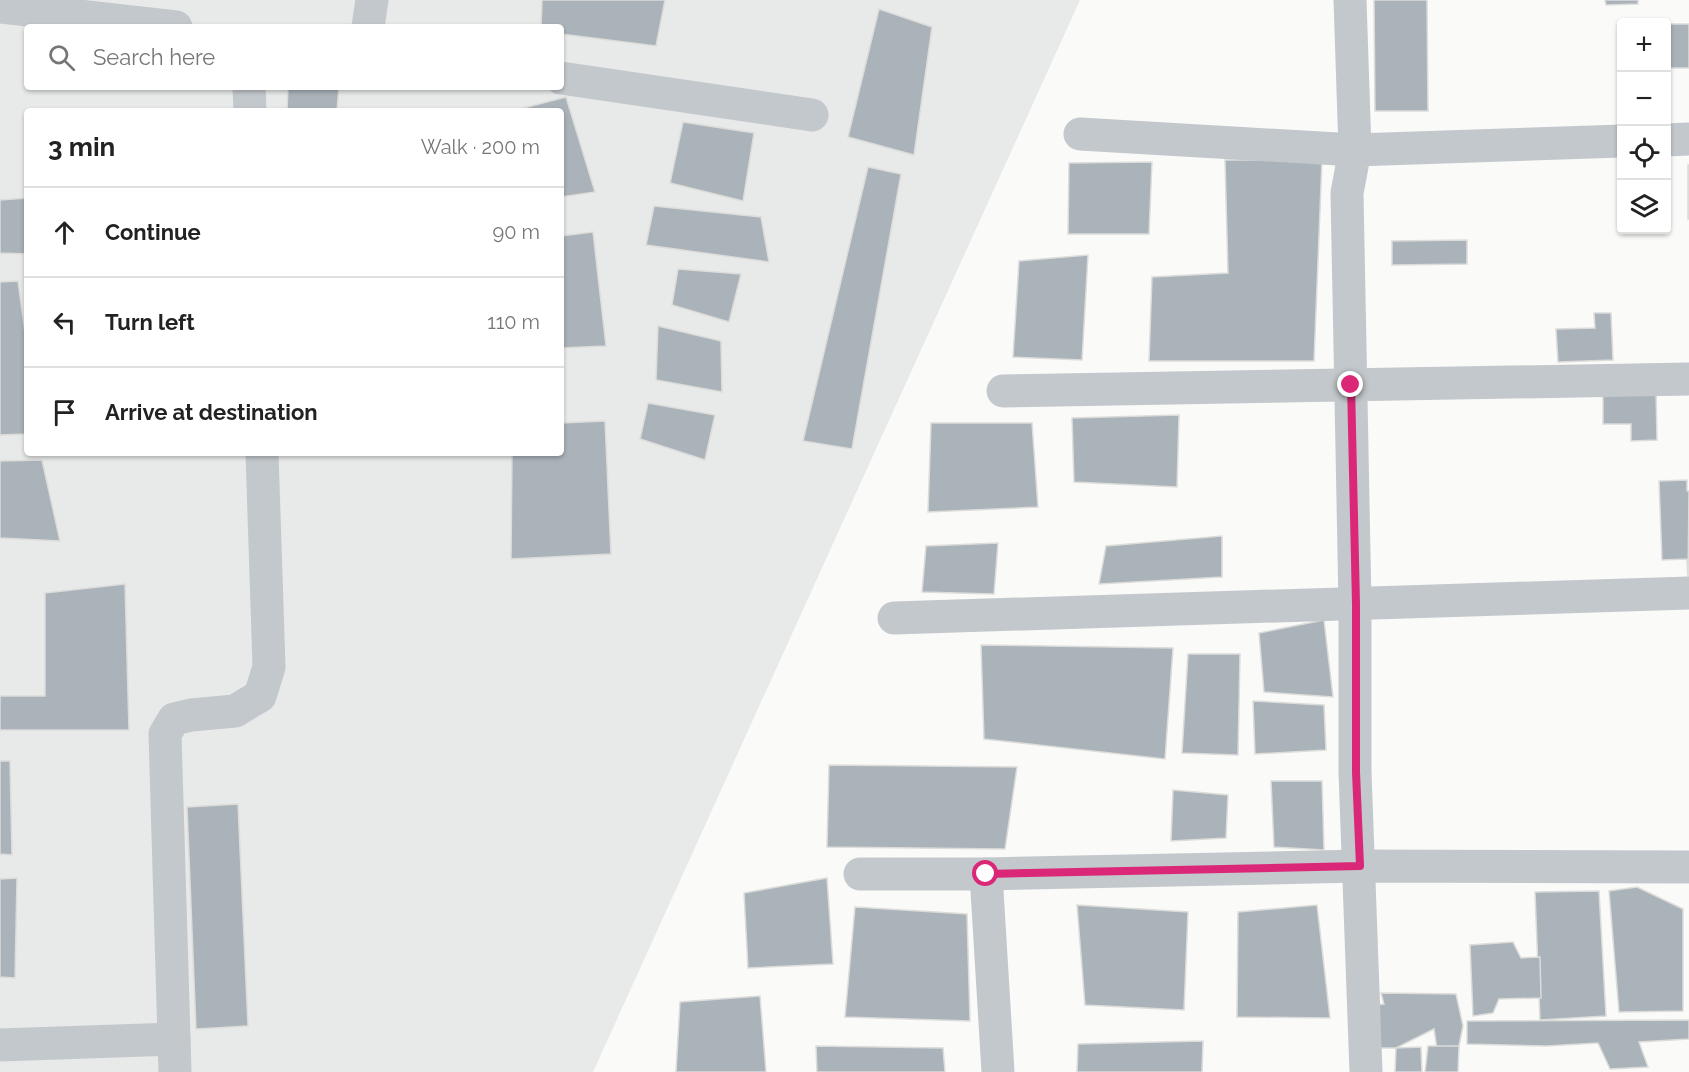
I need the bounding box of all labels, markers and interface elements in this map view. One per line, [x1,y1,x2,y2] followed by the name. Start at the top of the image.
[1617,18,1671,234] map controls
[1617,18,1671,72] button: +
[24,24,564,90] search box
[45,41,78,74] icon: search
[93,44,215,70] text: Search here
[1617,72,1671,126] button: −
[1617,126,1671,180] button: locate
[48,132,115,162] text: 3 min
[421,135,540,159] text: Walk · 200 m
[1617,180,1671,234] button: layers
[48,216,81,249] icon: ahead
[105,219,201,245] text: Continue
[493,220,540,244] text: 90 m
[48,306,81,339] icon: left
[105,309,195,335] text: Turn left
[487,310,540,334] text: 110 m
[1337,371,1363,397] route end
[48,396,81,429] icon: arrive
[105,399,318,425] text: Arrive at destination
[972,860,998,886] route start

